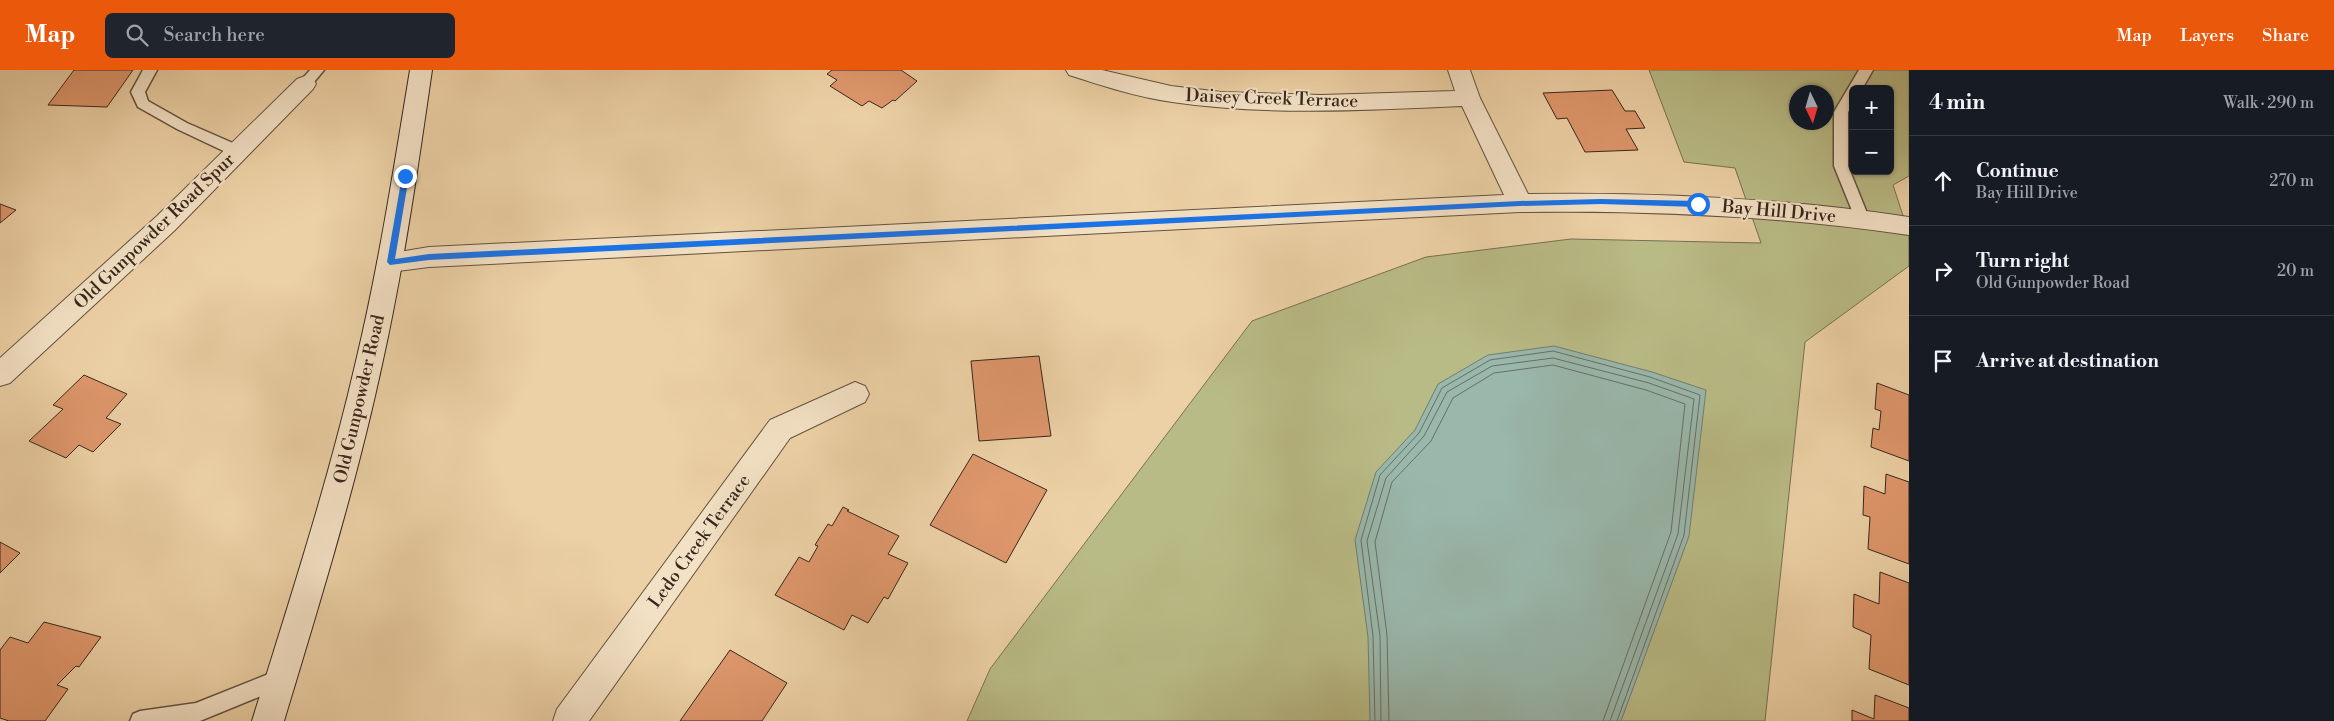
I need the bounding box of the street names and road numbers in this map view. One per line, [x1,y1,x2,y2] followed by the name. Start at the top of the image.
[1185,84,1359,113] street label: Daisey Creek Terrace
[69,148,240,314] street label: Old Gunpowder Road Spur
[1720,195,1837,228] street label: Bay Hill Drive
[329,312,390,486] street label: Old Gunpowder Road
[643,470,756,613] street label: Ledo Creek Terrace

